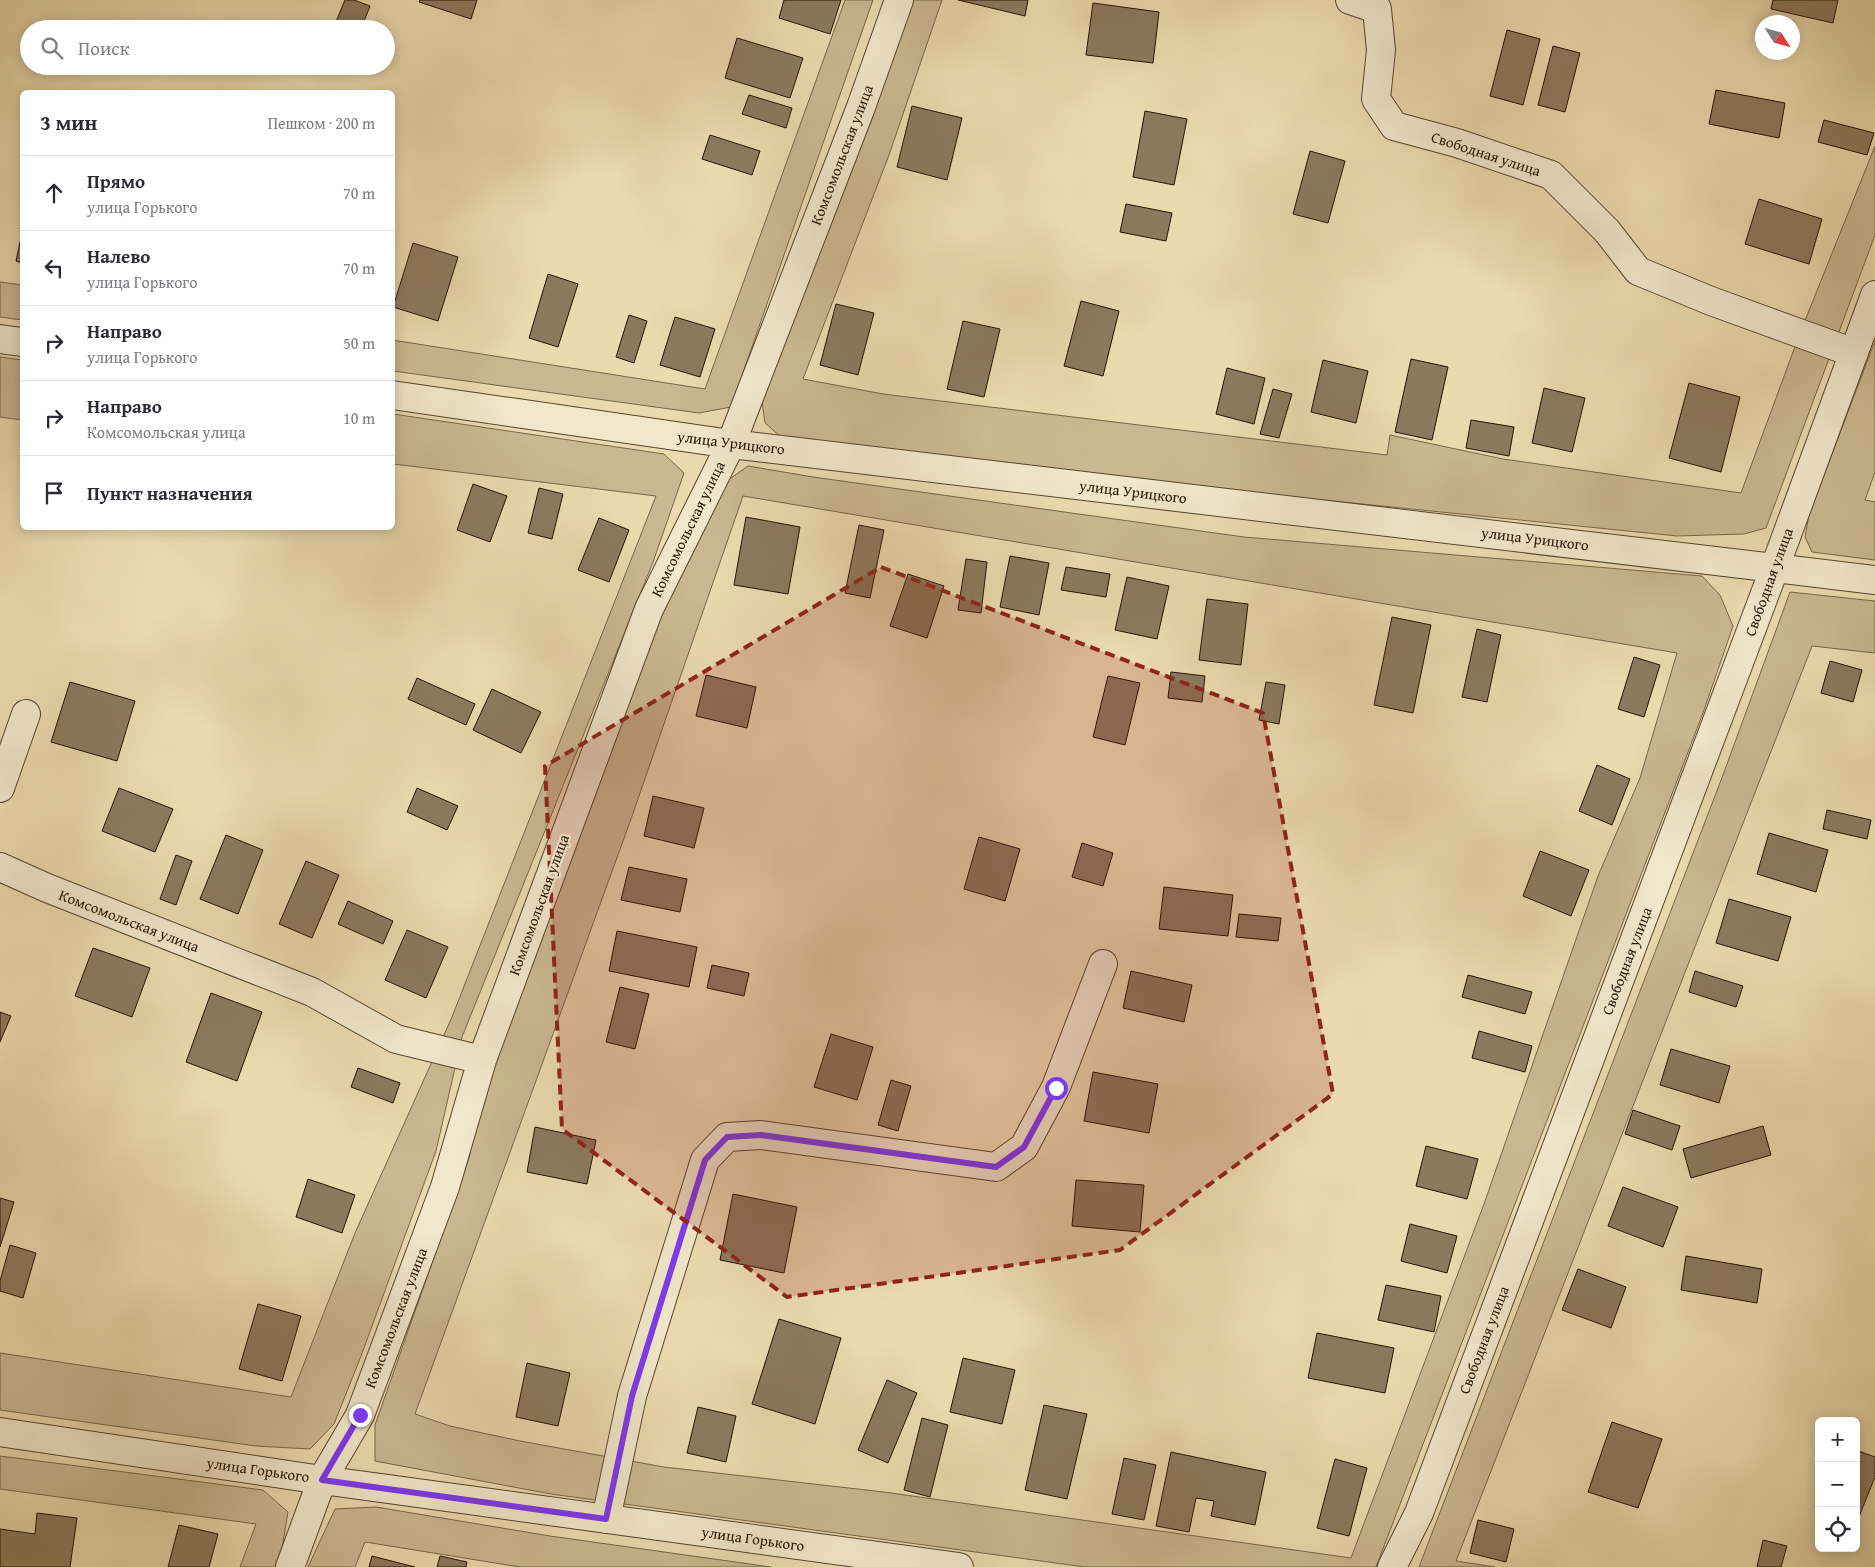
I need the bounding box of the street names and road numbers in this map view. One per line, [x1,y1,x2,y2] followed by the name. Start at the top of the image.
[805,81,878,228] street label: Комсомольская улица
[1429,126,1544,181] street label: Свободная улица
[675,425,786,460] street label: улица Урицкого
[646,457,730,600] street label: Комсомольская улица
[1077,474,1188,509] street label: улица Урицкого
[1479,521,1590,556] street label: улица Урицкого
[1739,524,1798,639] street label: Свободная улица
[503,831,574,978] street label: Комсомольская улица
[56,884,203,957] street label: Комсомольская улица
[1596,903,1657,1018] street label: Свободная улица
[359,1244,432,1391] street label: Комсомольская улица
[1453,1282,1514,1397] street label: Свободная улица
[204,1452,311,1487] street label: улица Горького
[699,1521,806,1556] street label: улица Горького

